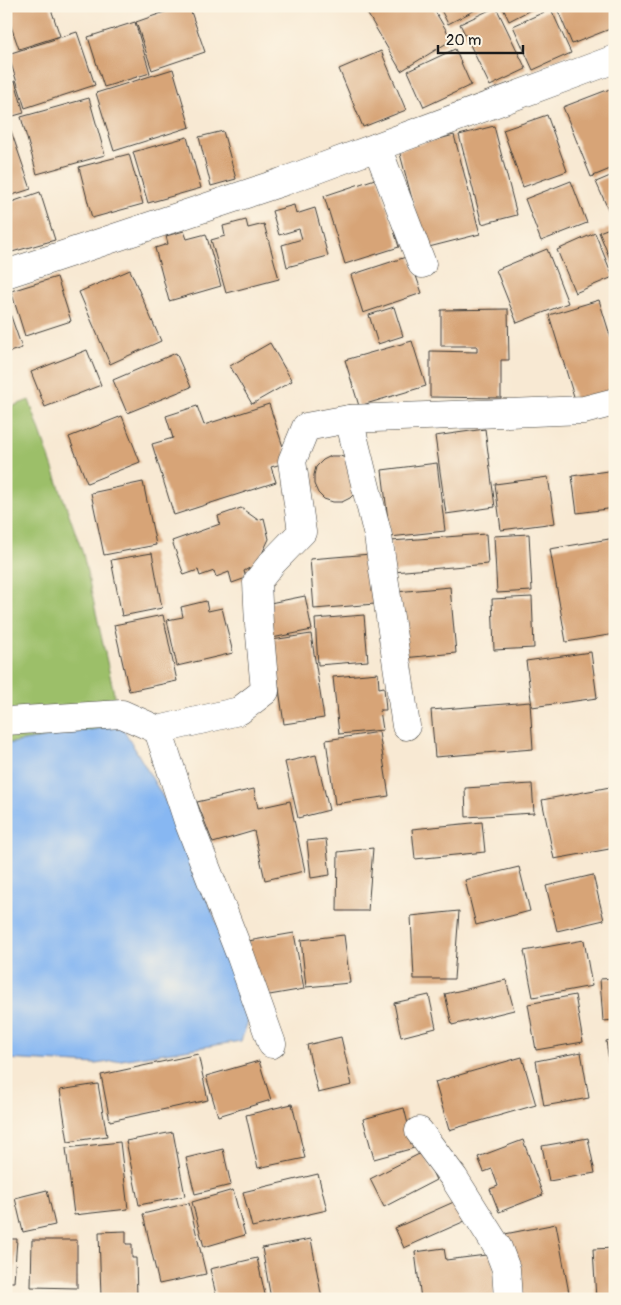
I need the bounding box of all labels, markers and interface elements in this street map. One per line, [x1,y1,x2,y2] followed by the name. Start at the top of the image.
[438,22,524,54] scale bar
[446,31,481,50] text: 20 m

